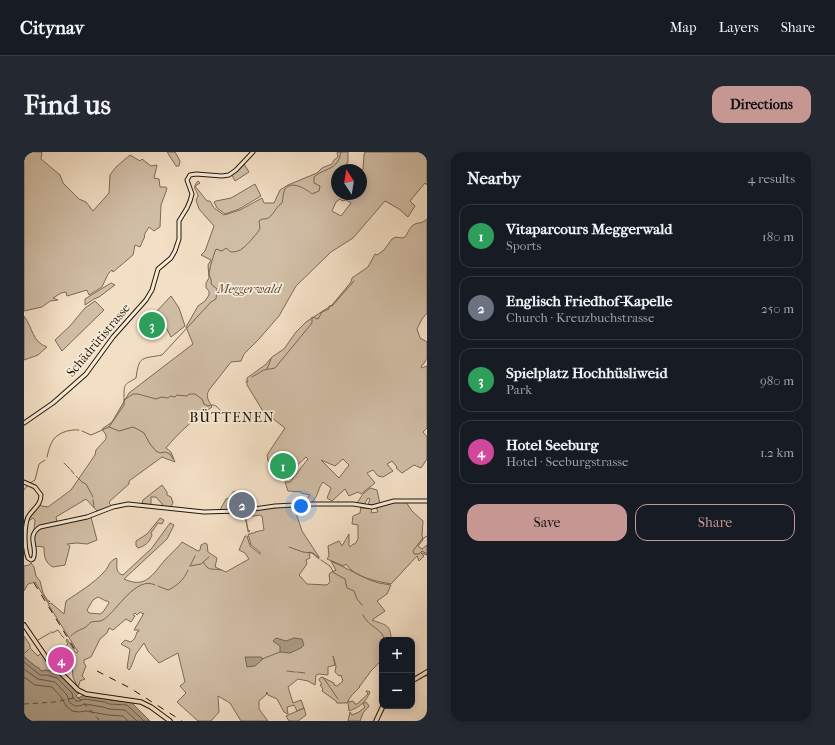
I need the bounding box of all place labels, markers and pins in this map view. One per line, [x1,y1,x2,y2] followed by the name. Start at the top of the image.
[139,310,165,340] pin: 3
[270,451,296,481] pin: 1
[229,490,255,520] pin: 2
[48,645,74,675] pin: 4

